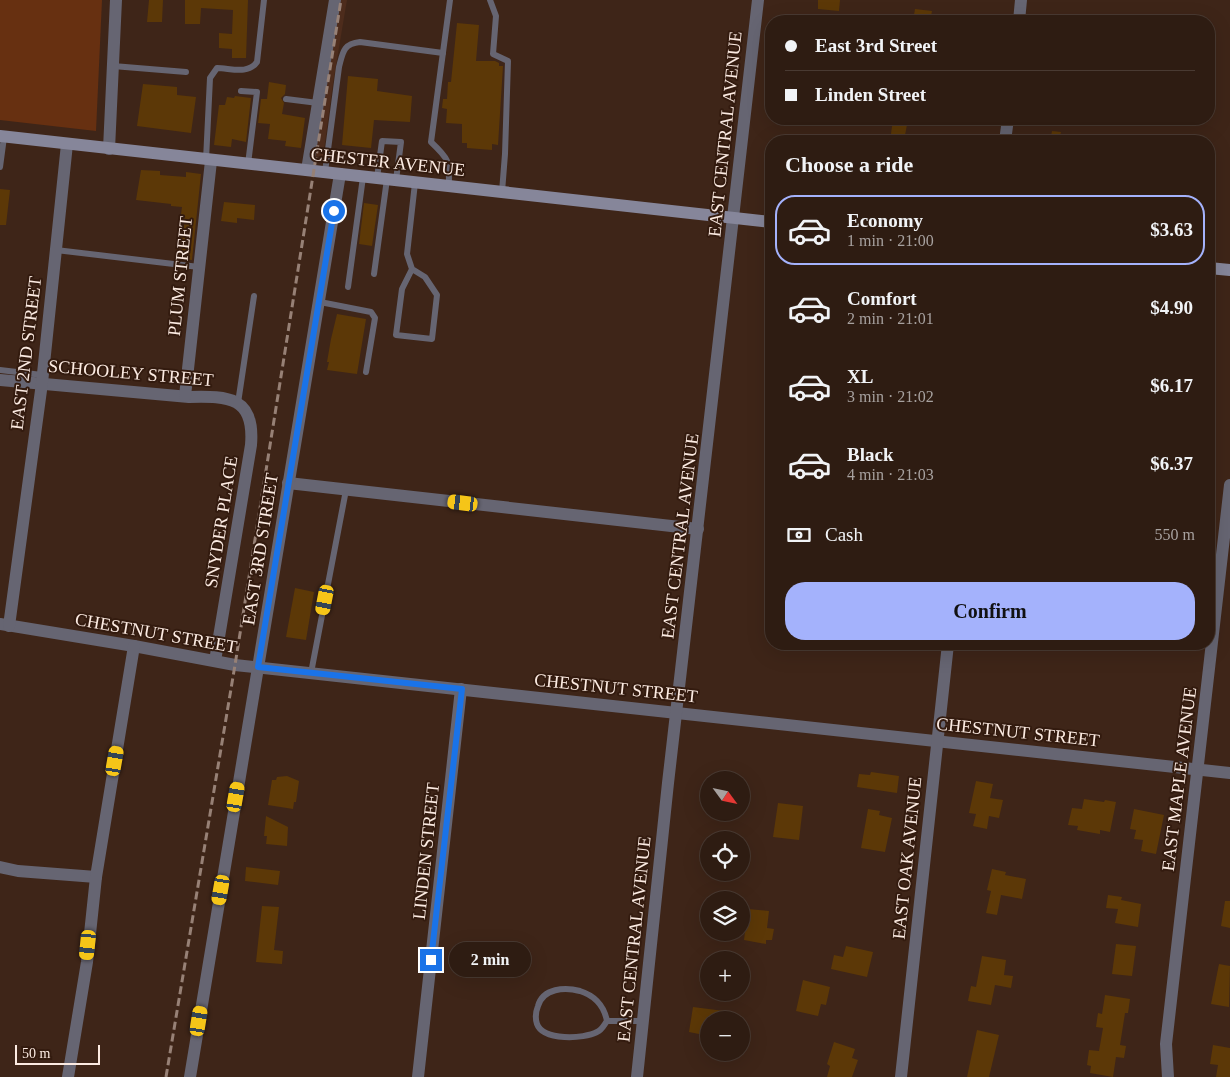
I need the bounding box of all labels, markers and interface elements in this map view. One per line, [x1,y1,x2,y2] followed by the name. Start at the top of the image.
[704,30,746,238] street label: EAST CENTRAL AVENUE
[815,35,937,56] text: East 3rd Street
[815,84,926,105] text: Linden Street
[310,144,466,180] street label: CHESTER AVENUE
[785,152,913,177] text: Choose a ride
[323,200,345,222] route start
[787,208,832,253] icon: car
[847,210,923,231] text: Economy
[164,215,196,337] street label: PLUM STREET
[1150,219,1193,240] text: $3.63
[847,232,934,249] text: 1 min · 21:00
[7,275,45,431] street label: EAST 2ND STREET
[787,286,832,331] icon: car
[847,288,917,309] text: Comfort
[1150,297,1193,318] text: $4.90
[847,310,934,327] text: 2 min · 21:01
[48,356,214,390] street label: SCHOOLEY STREET
[787,364,832,409] icon: car
[847,366,873,387] text: XL
[1150,375,1193,396] text: $6.17
[847,388,934,405] text: 3 min · 21:02
[657,432,703,640] street label: EAST CENTRAL AVENUE
[787,442,832,487] icon: car
[847,444,893,465] text: Black
[1150,453,1193,474] text: $6.37
[201,454,241,590] street label: SNYDER PLACE
[847,466,934,483] text: 4 min · 21:03
[238,472,282,626] street label: EAST 3RD STREET
[447,494,478,512] car
[785,521,813,549] icon: cash
[825,524,863,545] text: Cash
[1155,526,1195,543] text: 550 m
[785,582,1195,640] button: Confirm
[314,584,335,616] car
[73,609,239,657] street label: CHESTNUT STREET
[533,669,699,707] street label: CHESTNUT STREET
[1158,686,1200,872] street label: EAST MAPLE AVENUE
[935,713,1101,751] street label: CHESTNUT STREET
[105,745,124,777] car
[700,771,750,821] north arrow
[700,771,750,1061] map controls
[889,776,925,940] street label: EAST OAK AVENUE
[226,781,245,813] car
[409,782,443,920] street label: LINDEN STREET
[700,831,750,881] button: locate
[613,835,655,1043] street label: EAST CENTRAL AVENUE
[211,874,230,906] car
[700,891,750,941] button: layers
[78,929,97,961] car
[448,942,531,978] callout: 2 min
[420,949,442,971] route end
[471,951,509,968] text: 2 min
[700,951,750,1001] button: +
[189,1005,208,1037] car
[700,1011,750,1061] button: −
[15,1042,100,1065] scale bar
[22,1046,50,1061] text: 50 m

